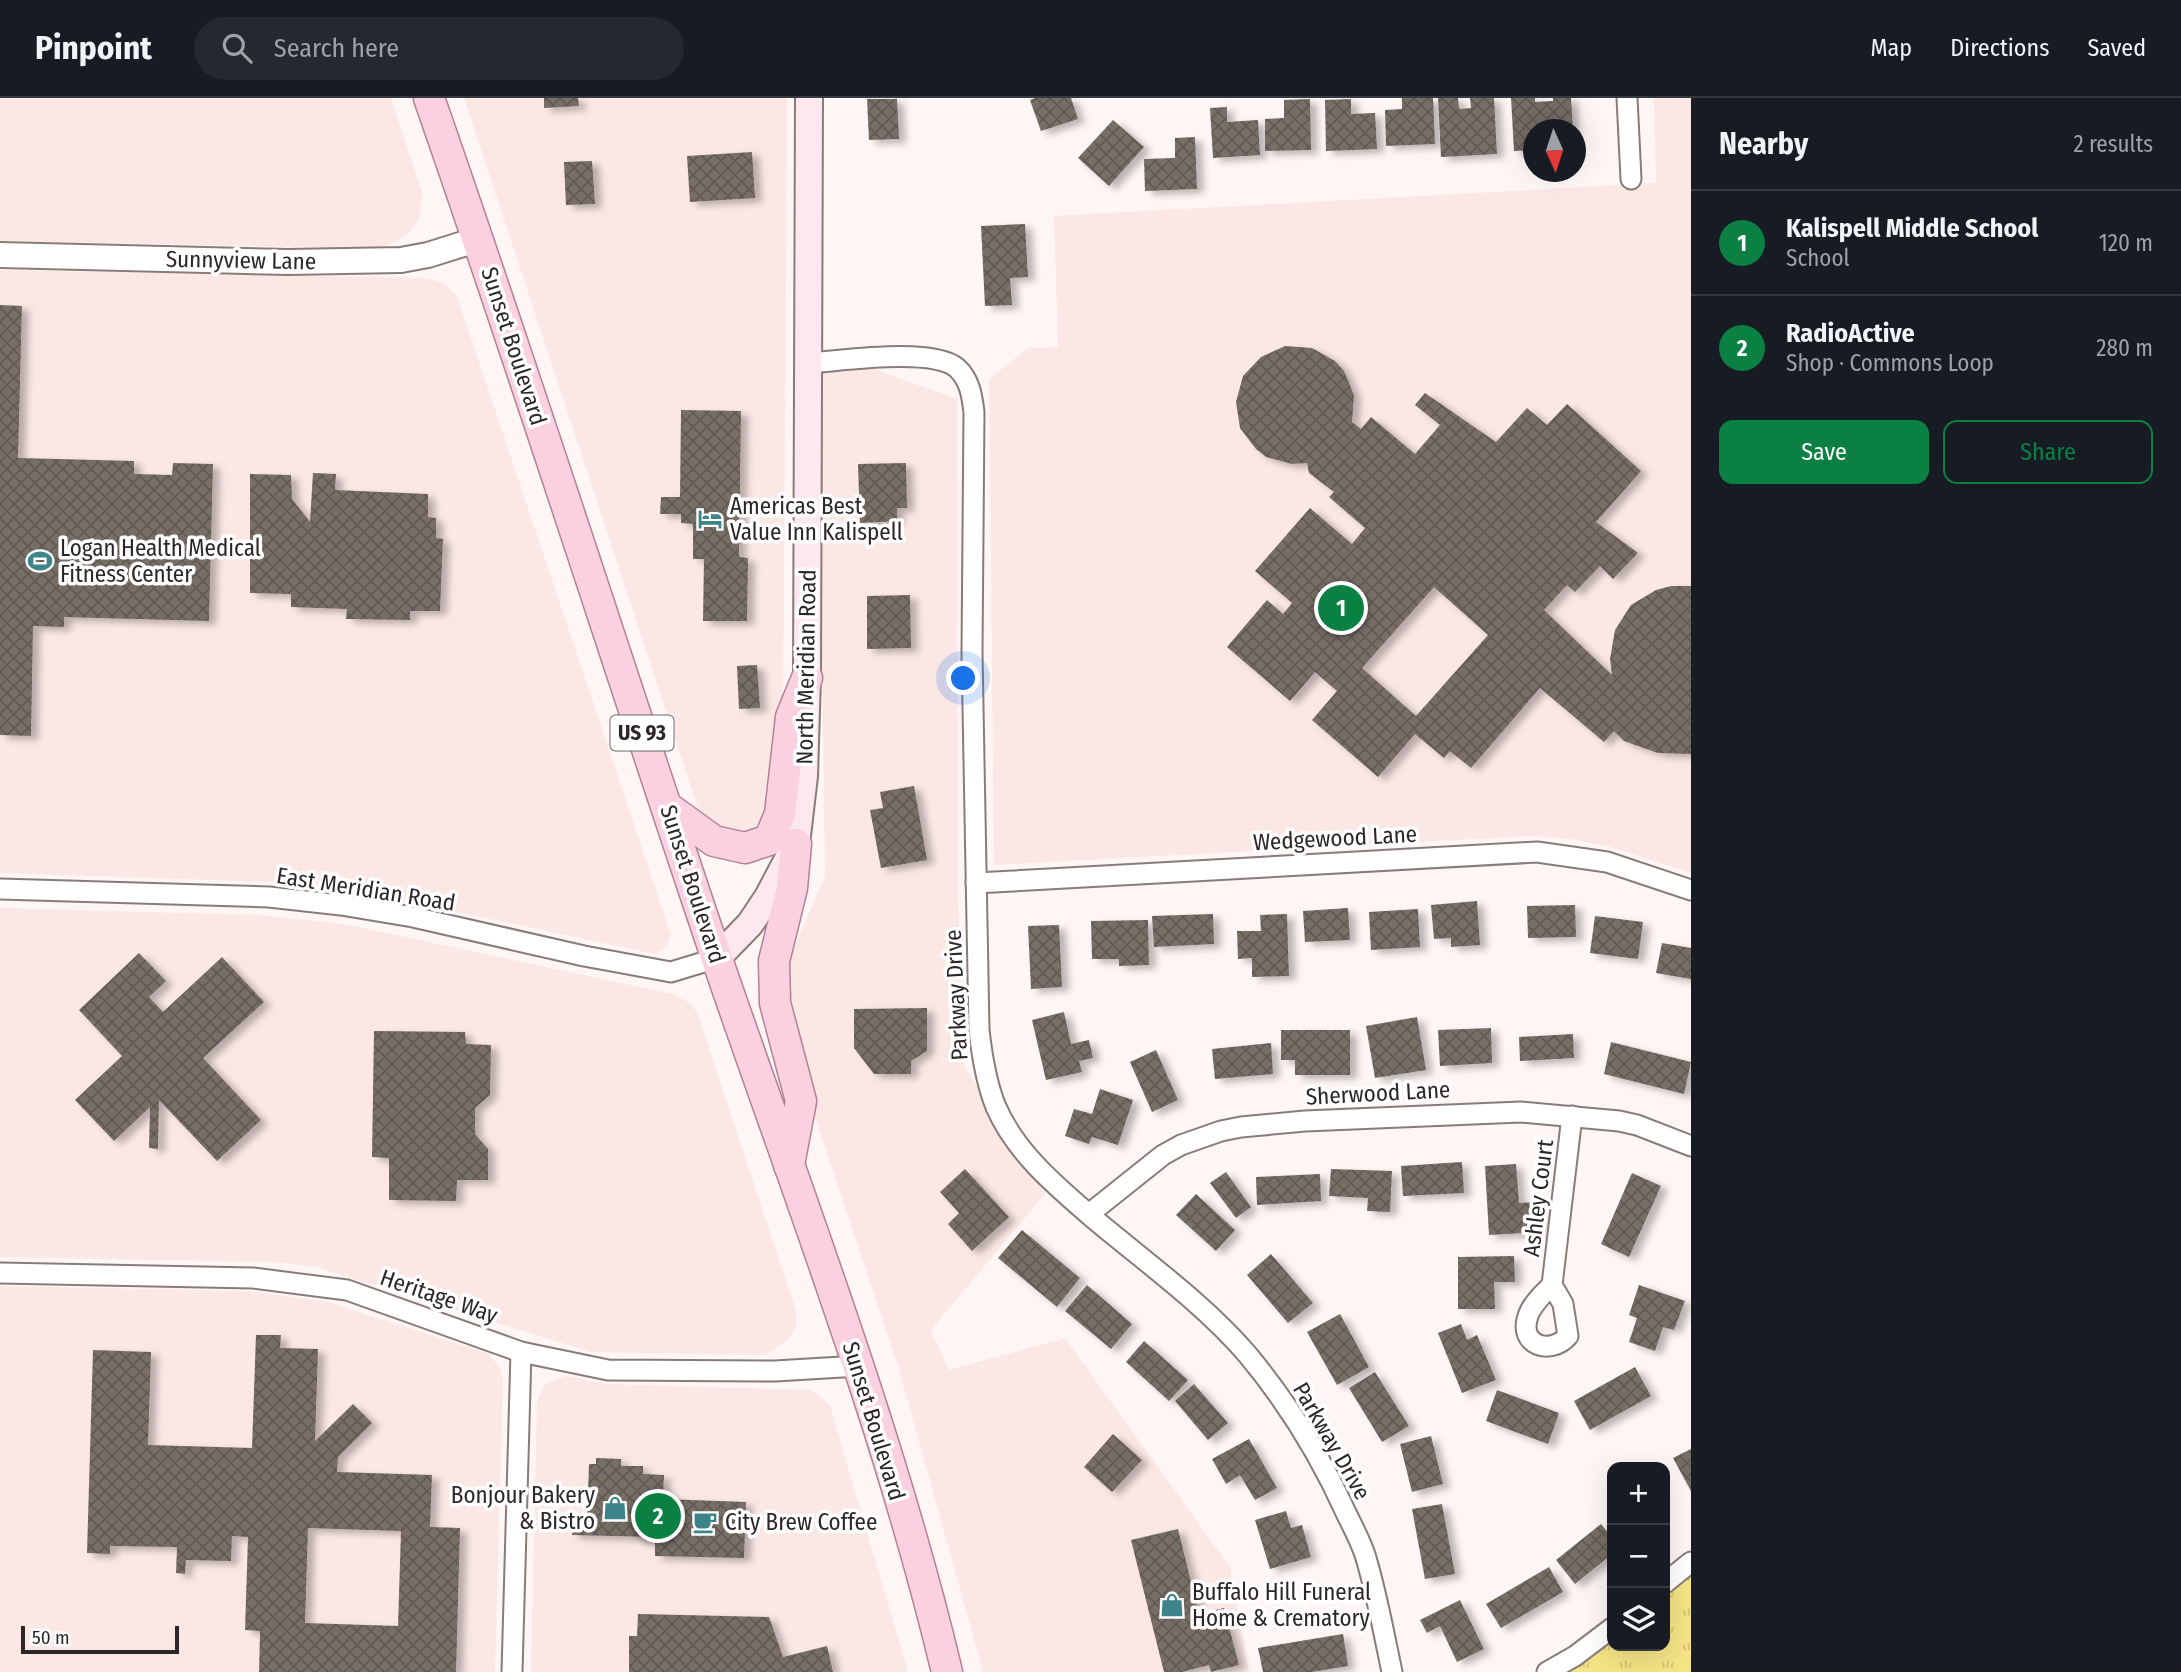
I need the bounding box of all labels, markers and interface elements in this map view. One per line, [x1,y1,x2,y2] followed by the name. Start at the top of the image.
[194,17,684,80] search box
[35,28,152,68] text: Pinpoint
[218,29,256,67] icon: search
[274,33,399,64] text: Search here
[1871,34,1912,62] text: Map
[1950,34,2049,62] text: Directions
[2087,34,2146,62] text: Saved
[1523,119,1586,182] north arrow
[1719,126,1808,162] text: Nearby
[2073,130,2153,158] text: 2 results
[1786,213,2038,244] text: Kalispell Middle School
[1737,229,1747,257] text: 1
[2099,229,2153,257] text: 120 m
[1786,244,1850,272] text: School
[166,245,316,275] street label: Sunnyview Lane
[475,263,553,429] street label: Sunset Boulevard
[1786,318,1915,349] text: RadioActive
[1737,334,1747,362] text: 2
[2096,334,2153,362] text: 280 m
[1786,349,1994,377] text: Shop · Commons Loop
[1719,420,1929,484] button: Save
[1943,420,2153,484] button: Share
[730,492,903,546] place label: Americas Best Value Inn Kalispell
[696,505,724,533] hotel icon: Americas Best Value Inn Kalispell
[60,534,261,588] place label: Logan Health Medical Fitness Center
[26,547,54,575] sports icon: Logan Health Medical Fitness Center
[790,569,822,765] street label: North Meridian Road
[1318,582,1364,634] pin: 1
[946,661,980,695] your location
[610,716,674,750] road number: US 93
[654,801,732,967] street label: Sunset Boulevard
[1252,820,1418,856] street label: Wedgewood Lane
[275,861,457,917] street label: East Meridian Road
[939,929,973,1061] street label: Parkway Drive
[1305,1075,1451,1111] street label: Sherwood Lane
[1517,1137,1559,1258] street label: Ashley Court
[377,1263,502,1329] street label: Heritage Way
[837,1338,911,1504] street label: Sunset Boulevard
[1287,1377,1377,1505] street label: Parkway Drive
[1607,1462,1670,1651] map controls
[1607,1462,1670,1525] button: +
[451,1481,596,1535] place label: Bonjour Bakery & Bistro
[635,1490,681,1542] pin: 2
[601,1494,629,1522] shop icon: Bonjour Bakery & Bistro
[691,1508,719,1536] cafe icon: City Brew Coffee
[725,1508,877,1536] place label: City Brew Coffee
[1607,1525,1670,1588] button: −
[1192,1578,1371,1632] place label: Buffalo Hill Funeral Home & Crematory
[1607,1588,1670,1651] button: layers
[1158,1591,1186,1619] shop icon: Buffalo Hill Funeral Home & Crematory
[21,1623,178,1655] scale bar
[32,1626,70,1649] text: 50 m

